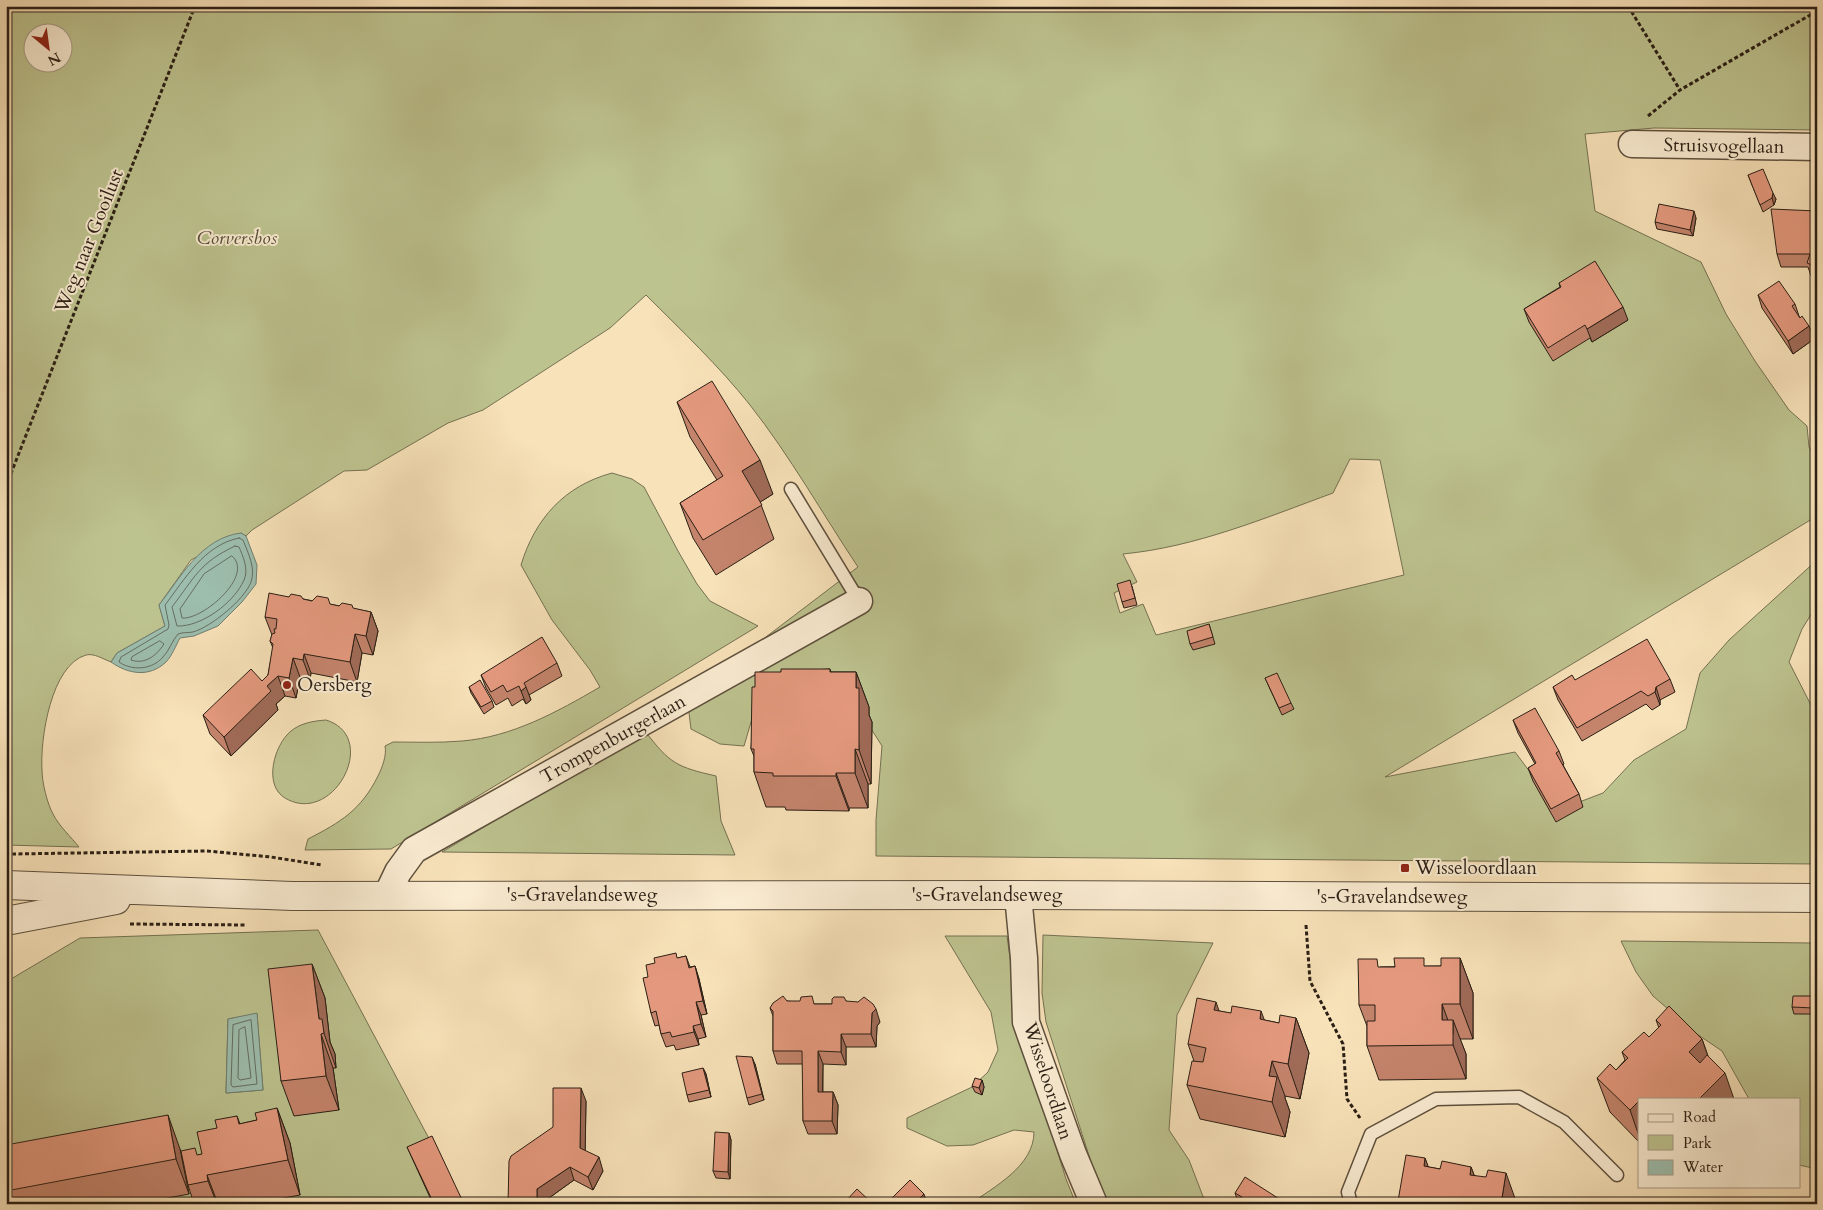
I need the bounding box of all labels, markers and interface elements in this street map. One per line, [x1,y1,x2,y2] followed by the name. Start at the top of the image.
[22,22,72,72] north arrow
[44,48,64,70] text: N
[1663,132,1785,160] street label: Struisvogellaan
[48,165,130,318] street label: Weg naar Gooilust
[197,225,278,251] park label: Corversbos
[297,672,372,698] place label: Oersberg
[281,679,293,691] marker: Oersberg
[536,688,691,790] street label: Trompenburgerlaan
[1414,855,1537,881] place label: Wisseloordlaan
[1399,862,1411,874] marker: Wisseloordlaan
[506,882,658,908] street label: 's-Gravelandseweg
[911,882,1063,908] street label: 's-Gravelandseweg
[1316,884,1468,910] street label: 's-Gravelandseweg
[1016,1018,1079,1143] street label: Wisseloordlaan
[1638,1098,1800,1188] legend
[1683,1107,1716,1127] text: Road
[1683,1133,1712,1153] text: Park
[1682,1157,1724,1177] text: Water

